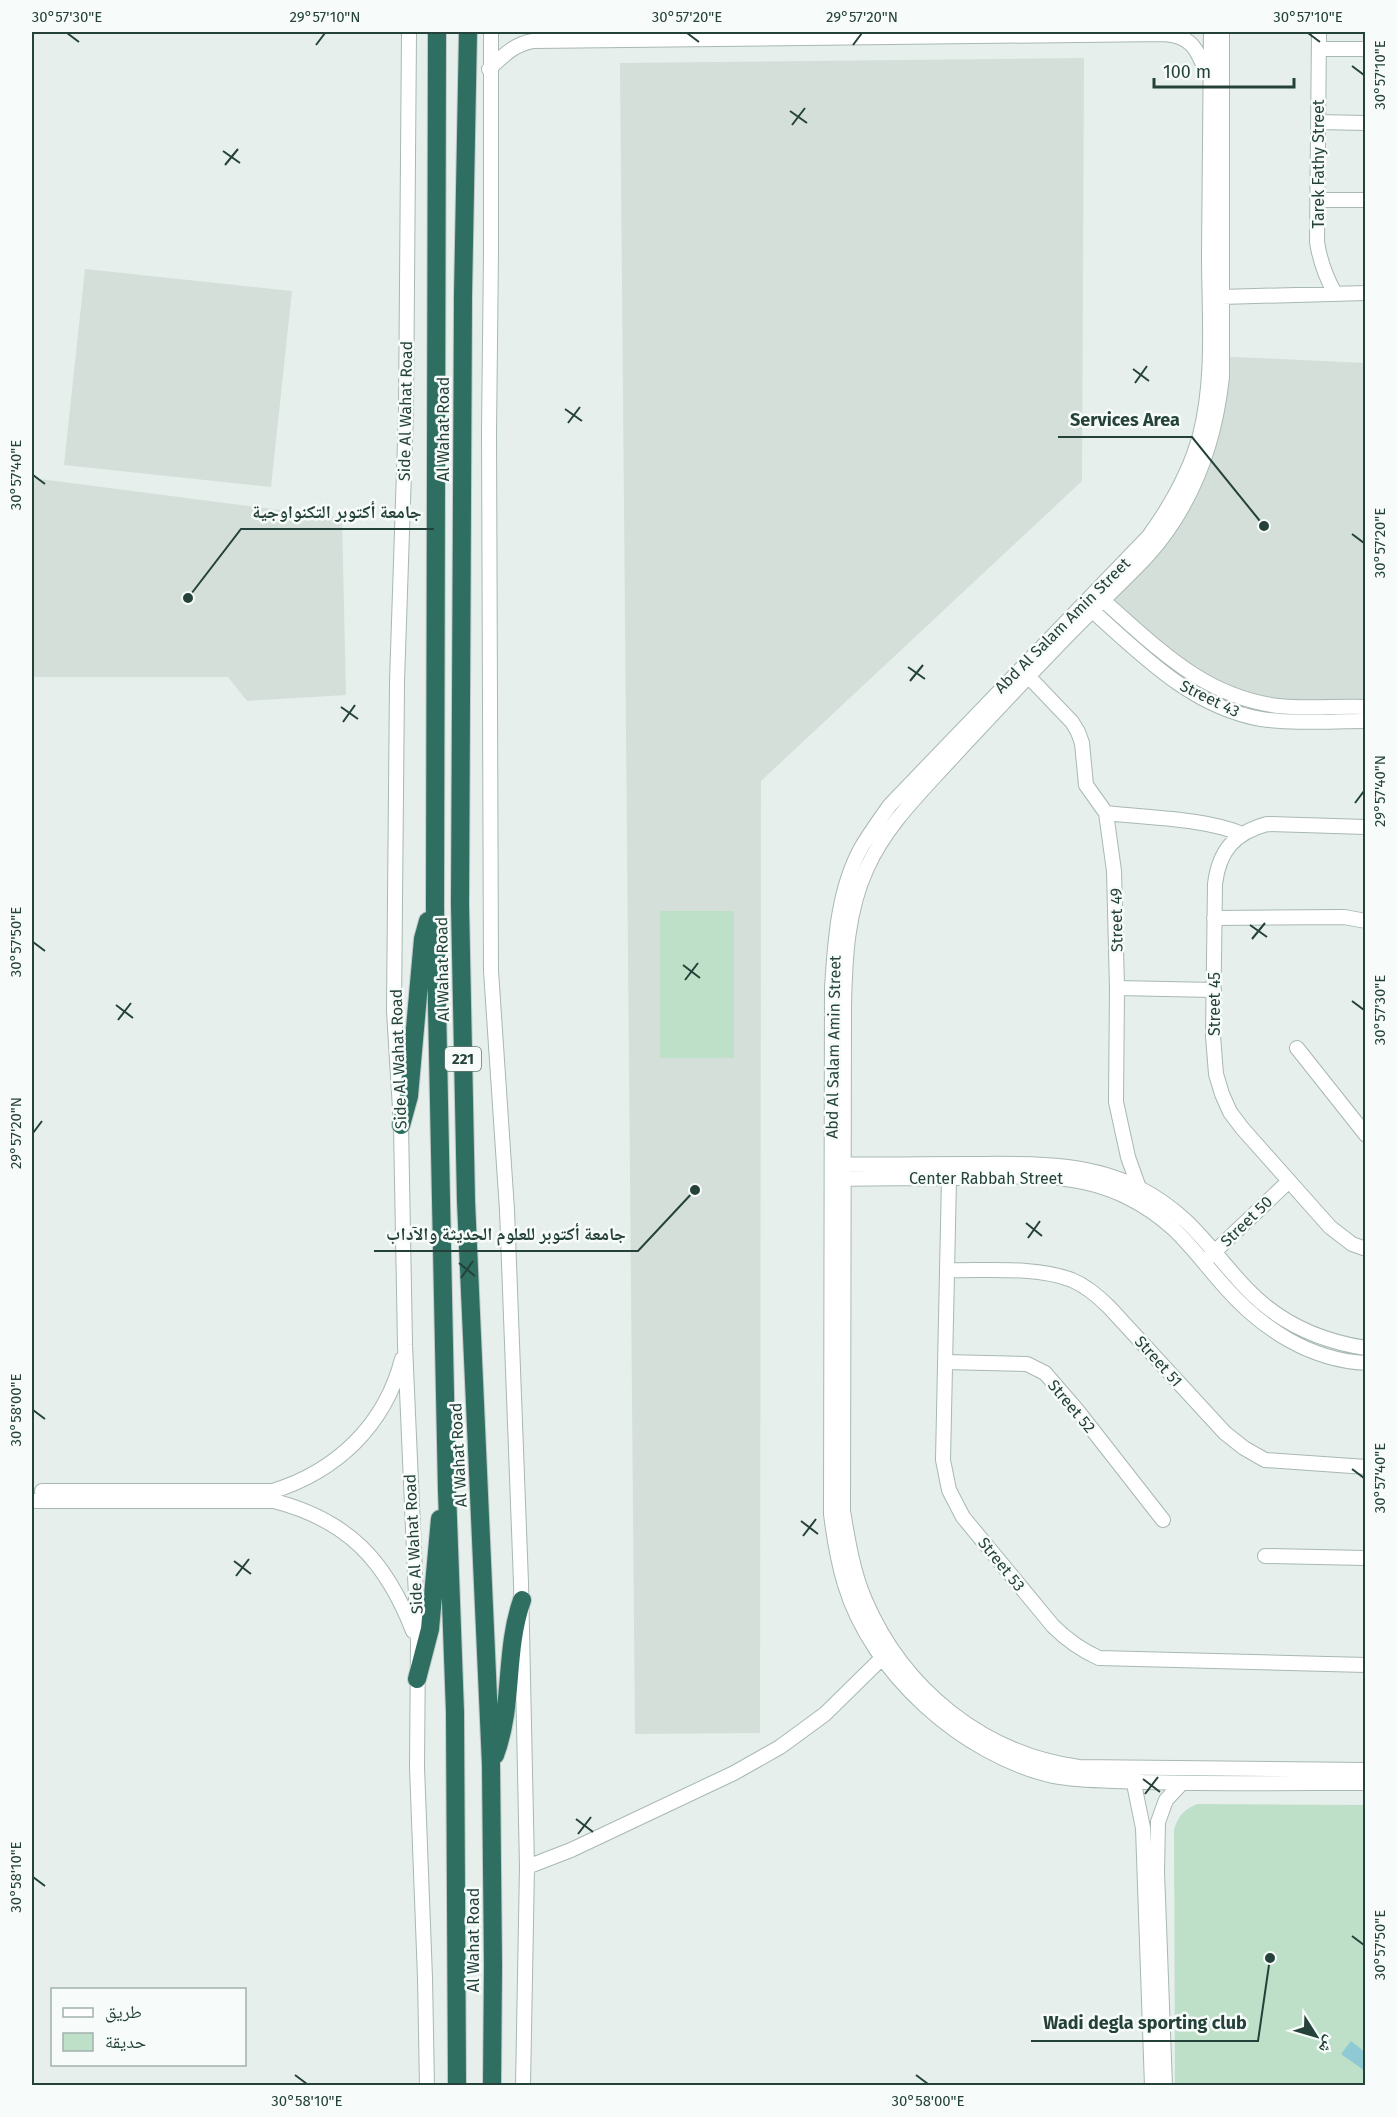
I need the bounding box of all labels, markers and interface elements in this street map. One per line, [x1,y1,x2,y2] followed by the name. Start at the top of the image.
[32,8,102,26] text: 30°57'30"E
[289,8,361,26] text: 29°57'10"N
[652,8,722,26] text: 30°57'20"E
[826,8,898,26] text: 29°57'20"N
[1273,8,1343,26] text: 30°57'10"E
[1371,40,1389,110] text: 30°57'10"E
[1154,51,1294,89] scale bar
[1163,61,1211,83] text: 100 m
[1309,99,1328,229] street label: Tarek Fathy Street
[395,341,416,481] street label: Side Al Wahat Road
[434,377,453,481] street label: Al Wahat Road
[1058,401,1192,437] callout: Services Area
[1070,409,1180,431] text: Services Area
[7,440,25,510] text: 30°57'40"E
[241,493,434,529] callout: جامعة أكتوبر التكنواوجية
[252,501,422,523] text: جامعة أكتوبر التكنواوجية
[1371,508,1389,578] text: 30°57'20"E
[991,554,1134,697] street label: Abd Al Salam Amin Street
[1177,676,1243,721] street label: Street 43
[1371,755,1389,827] text: 29°57'40"N
[1106,888,1127,952] street label: Street 49
[7,907,25,977] text: 30°57'50"E
[432,917,453,1021] street label: Al Wahat Road
[822,955,845,1139] street label: Abd Al Salam Amin Street
[1205,972,1224,1036] street label: Street 45
[1371,975,1389,1045] text: 30°57'30"E
[387,989,410,1129] street label: Side Al Wahat Road
[445,1047,481,1071] road number: 221
[7,1097,25,1169] text: 29°57'20"N
[909,1169,1063,1188] street label: Center Rabbah Street
[1217,1192,1276,1251] street label: Street 50
[374,1215,638,1251] callout: جامعة أكتوبر للعلوم الحديثة والآداب
[386,1223,626,1246] text: جامعة أكتوبر للعلوم الحديثة والآداب
[1131,1332,1186,1391] street label: Street 51
[7,1374,25,1447] text: 30°58'00"E
[1044,1376,1099,1437] street label: Street 52
[446,1402,471,1508] street label: Al Wahat Road
[1371,1443,1389,1513] text: 30°57'40"E
[400,1473,427,1615] street label: Side Al Wahat Road
[974,1534,1029,1595] street label: Street 53
[7,1841,25,1913] text: 30°58'10"E
[464,1888,483,1992] street label: Al Wahat Road
[1371,1910,1389,1980] text: 30°57'50"E
[51,1988,246,2066] legend
[105,2001,142,2023] text: طريق
[1031,2005,1258,2041] callout: Wadi degla sporting club
[1286,2006,1346,2066] north arrow
[1043,2012,1247,2034] text: Wadi degla sporting club
[105,2031,146,2053] text: حديقة
[1315,2032,1340,2057] text: ش
[271,2092,343,2110] text: 30°58'10"E
[892,2092,965,2110] text: 30°58'00"E

